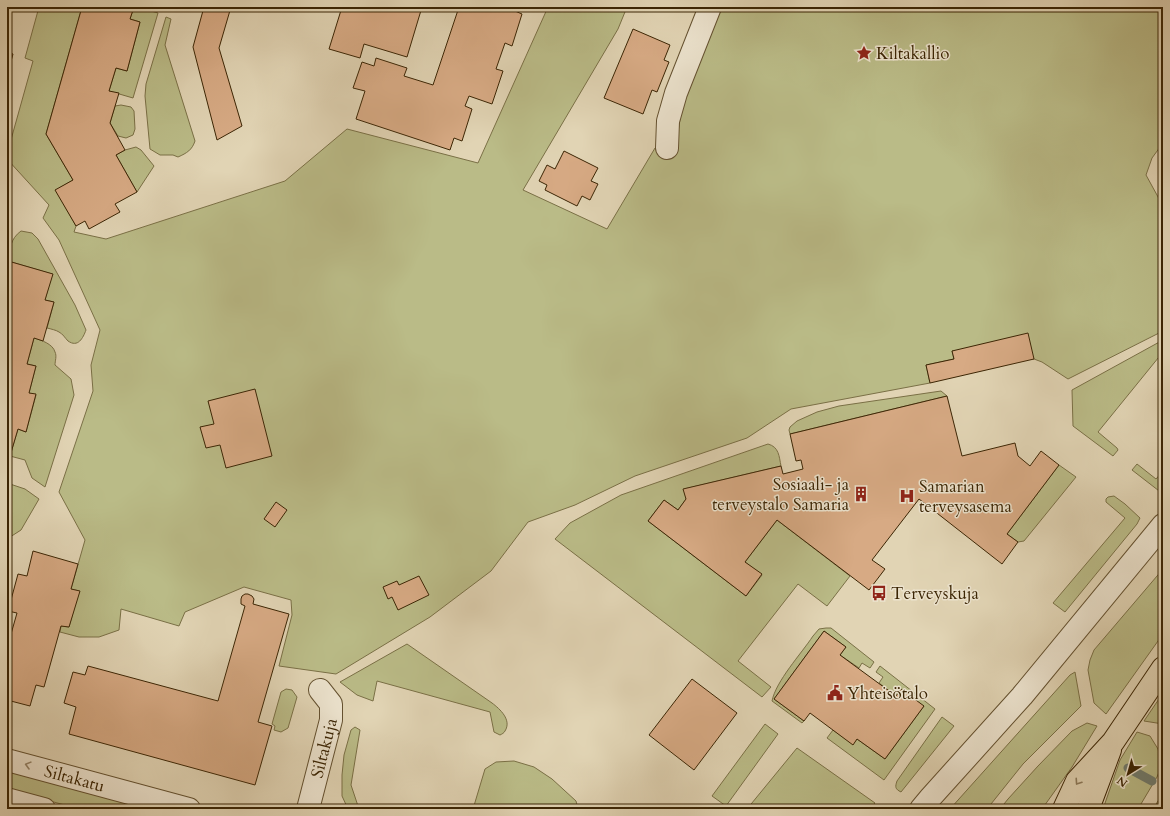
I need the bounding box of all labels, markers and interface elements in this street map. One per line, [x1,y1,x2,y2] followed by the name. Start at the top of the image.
[876,42,950,65] place label: Kiltakallio
[855,44,873,62] place icon: Kiltakallio
[712,473,850,516] place label: Sosiaali- ja terveystalo Samaria
[919,475,1012,518] place label: Samarian terveysasema
[852,485,870,503] building icon: Sosiaali- ja terveystalo Samaria
[898,487,916,505] hospital icon: Samarian terveysasema
[891,582,980,605] place label: Terveyskuja
[870,584,888,602] bus stop icon: Terveyskuja
[847,682,928,705] place label: Yhteisötalo
[826,684,844,702] public building icon: Yhteisötalo
[305,715,343,780] street label: Siltakuja
[1108,754,1148,794] north arrow
[42,759,107,797] street label: Siltakatu
[25,761,32,770] one-way arrow
[1114,772,1131,790] text: N
[1076,777,1083,784] one-way arrow

